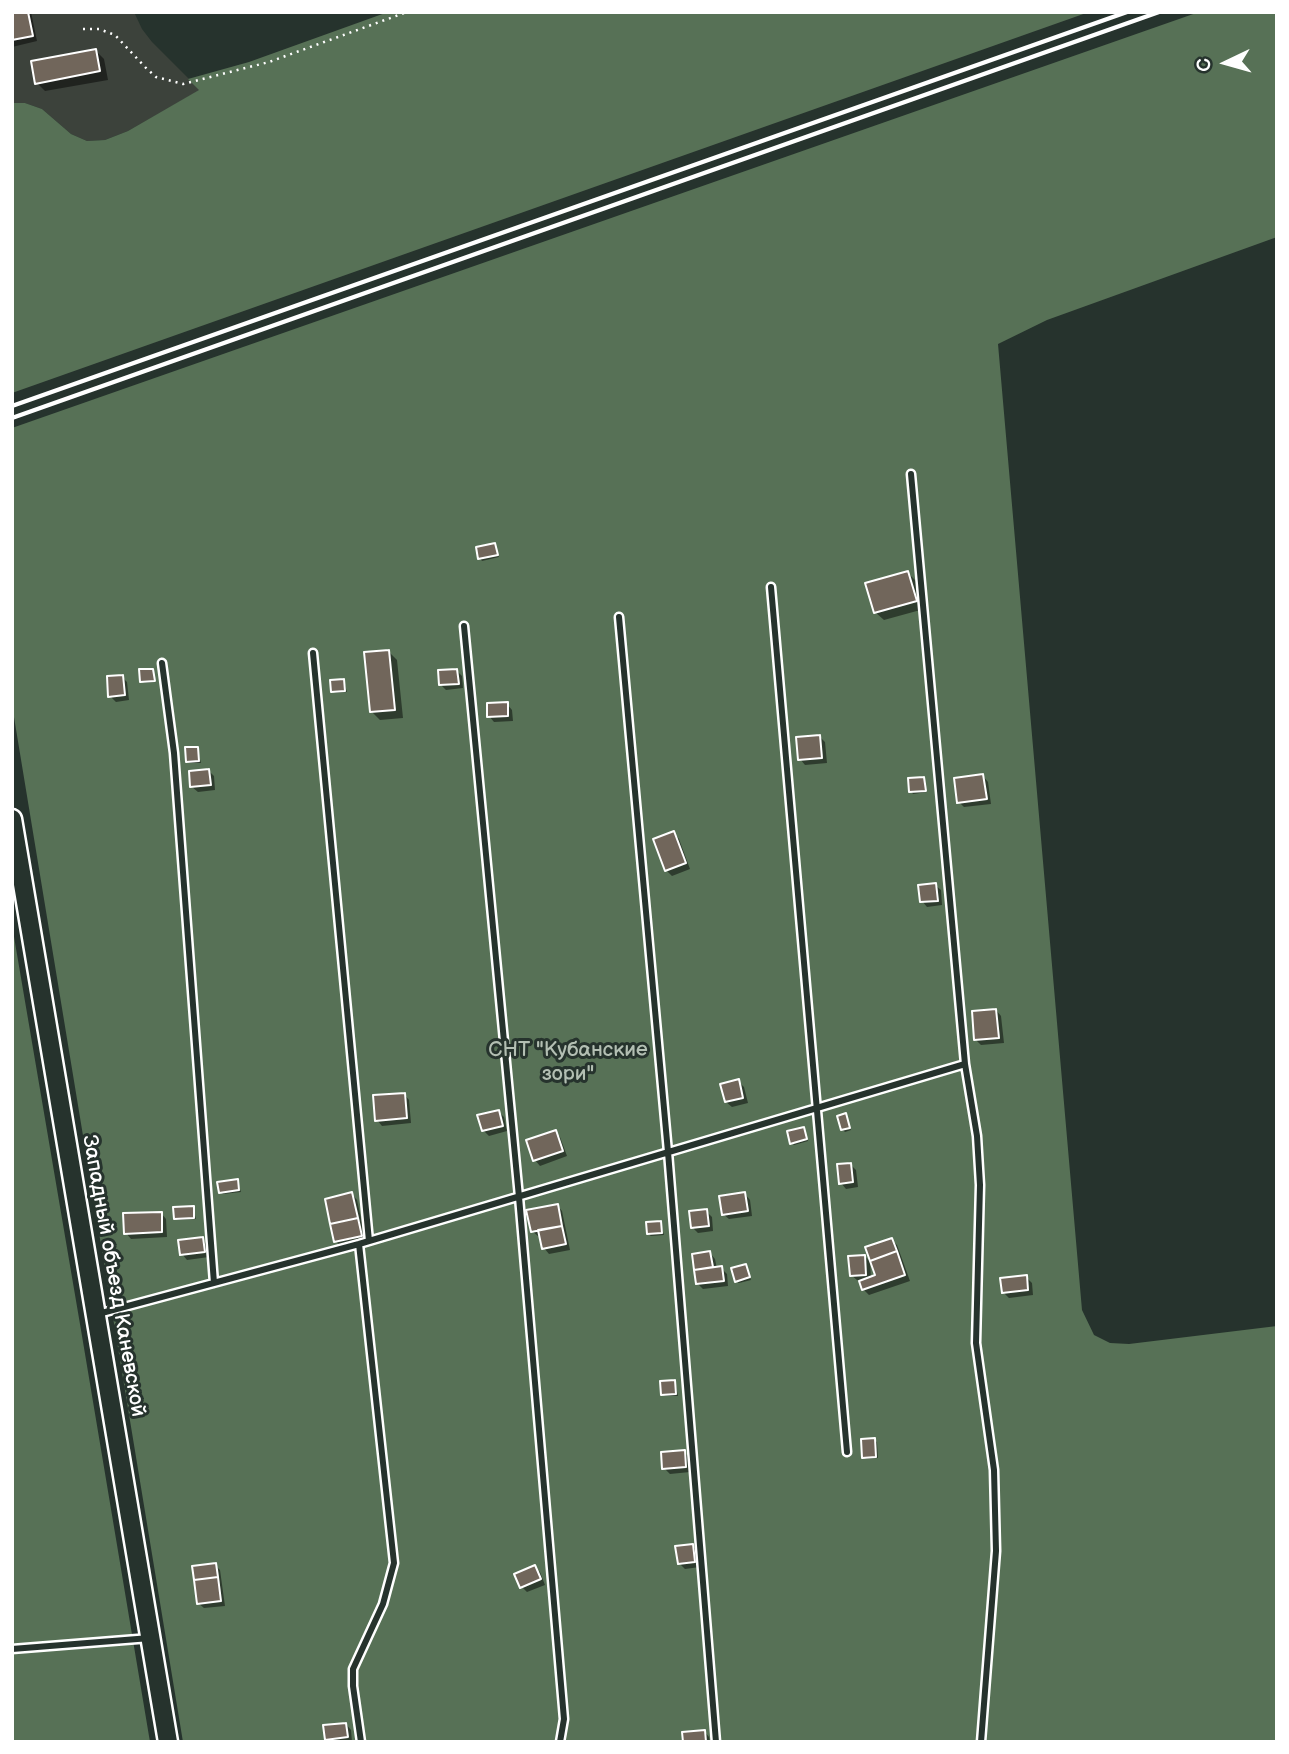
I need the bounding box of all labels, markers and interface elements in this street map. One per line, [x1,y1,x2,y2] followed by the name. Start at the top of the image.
[1191,28,1261,98] north arrow
[1193,57,1217,72] text: С
[488,1038,648,1088] park label: СНТ "Кубанские зори"
[76,1133,150,1419] street label: Западный объезд Каневской

